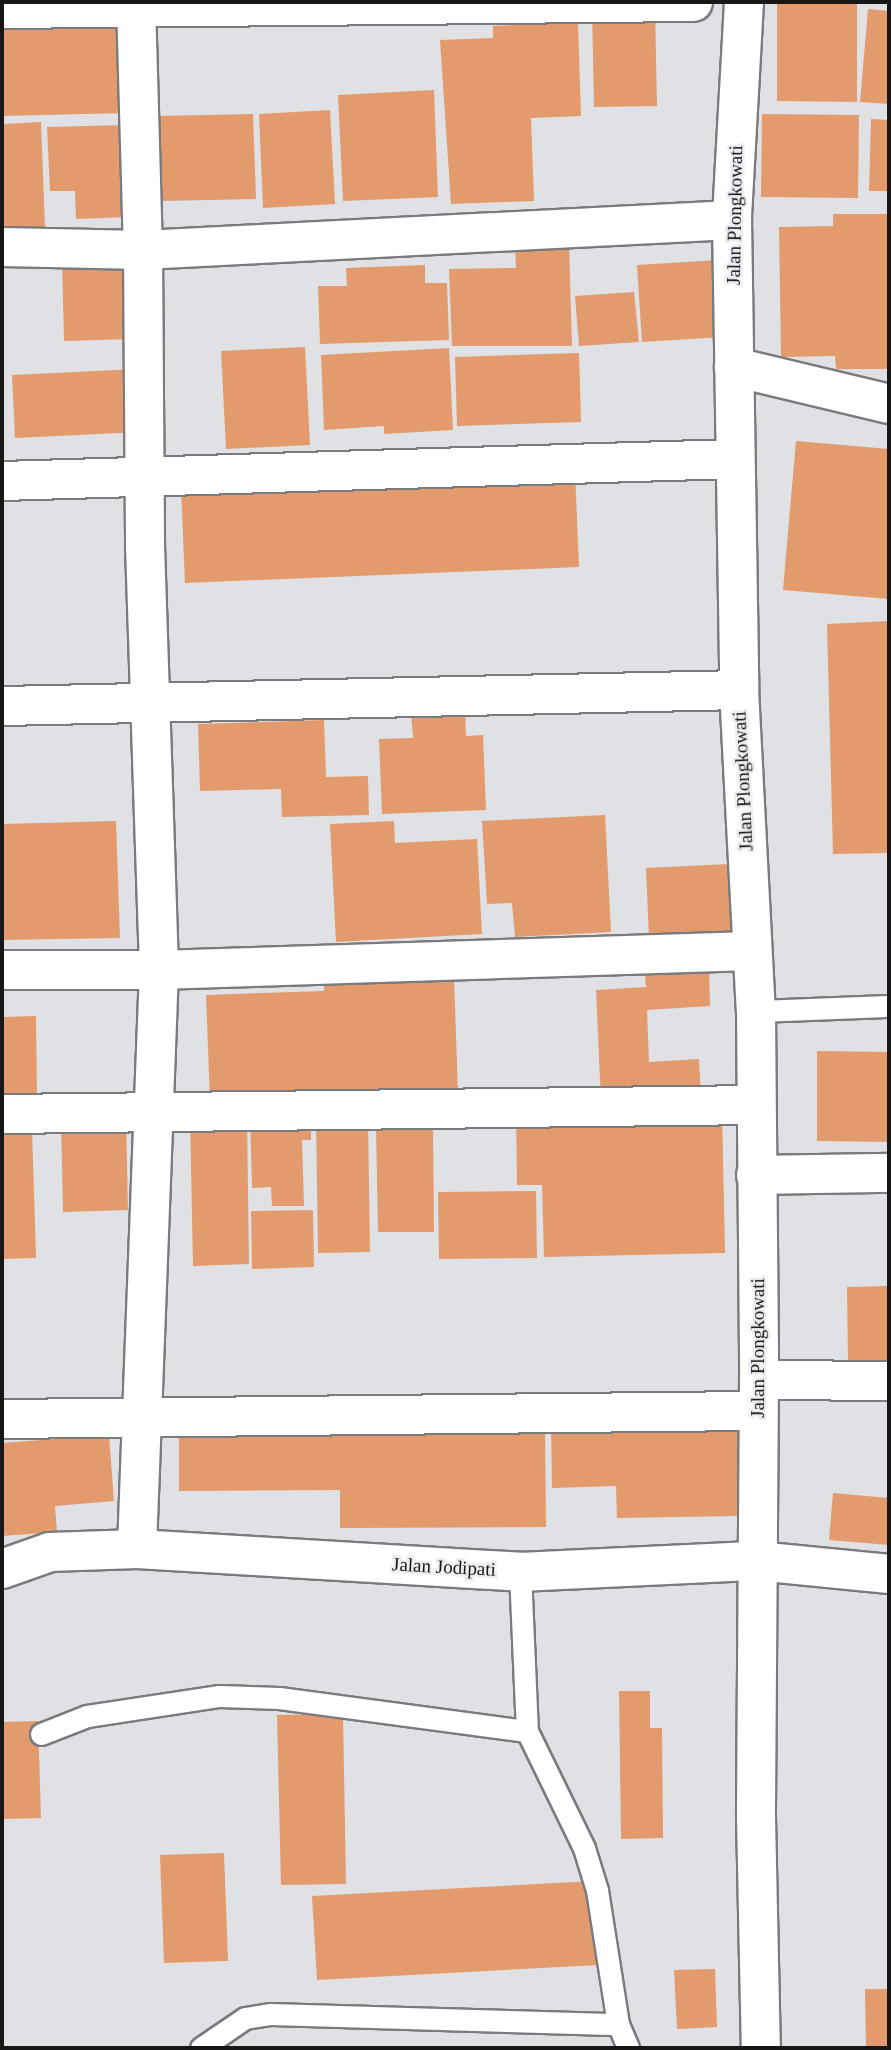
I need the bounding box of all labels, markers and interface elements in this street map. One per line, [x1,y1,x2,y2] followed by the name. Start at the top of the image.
[722,145,748,285] street label: Jalan Plongkowati
[728,711,758,851] street label: Jalan Plongkowati
[747,1278,769,1418] street label: Jalan Plongkowati
[391,1553,497,1581] street label: Jalan Jodipati

